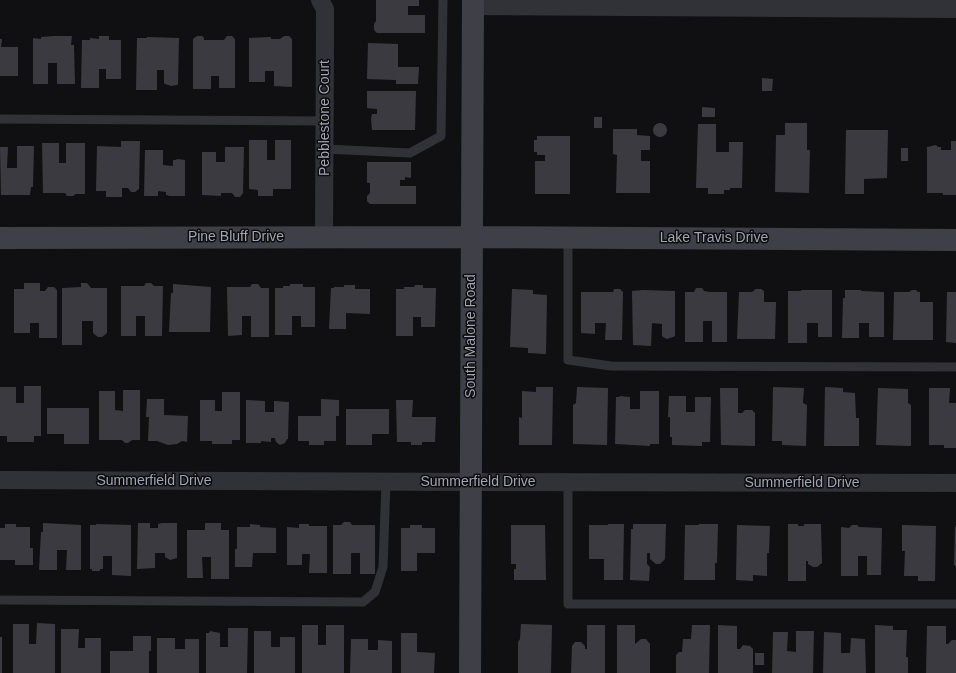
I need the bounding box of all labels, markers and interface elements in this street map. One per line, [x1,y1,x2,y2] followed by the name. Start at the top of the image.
[317,60,333,176] street label: Pebblestone Court
[188,229,284,245] street label: Pine Bluff Drive
[660,230,768,246] street label: Lake Travis Drive
[463,274,479,398] street label: South Malone Road
[96,473,212,489] street label: Summerfield Drive
[420,474,536,490] street label: Summerfield Drive
[744,475,860,491] street label: Summerfield Drive

